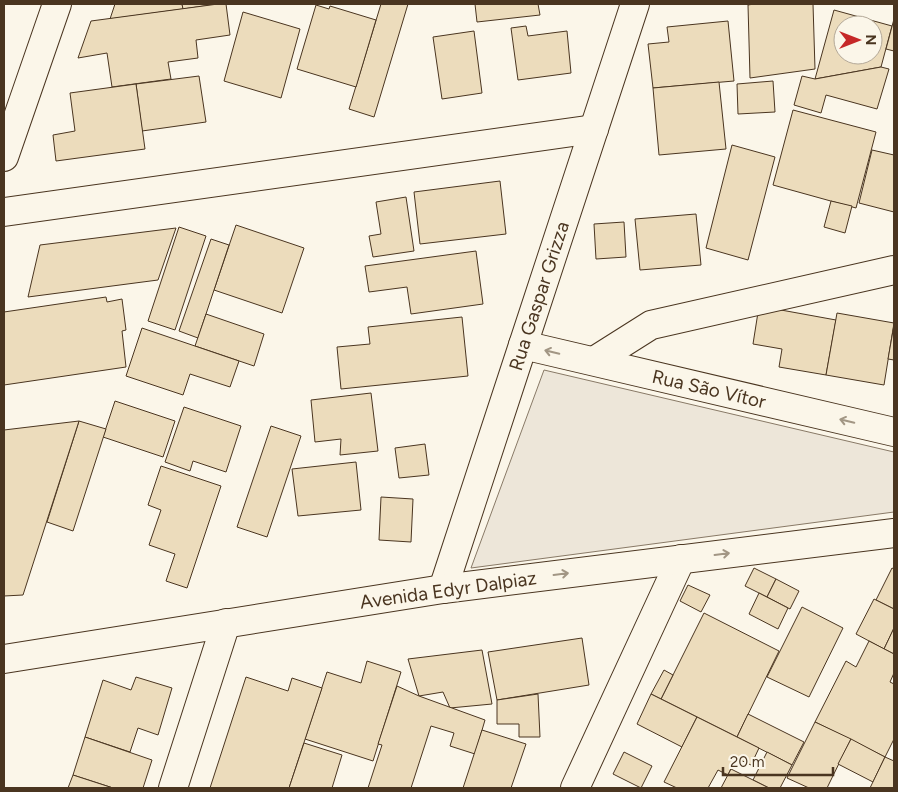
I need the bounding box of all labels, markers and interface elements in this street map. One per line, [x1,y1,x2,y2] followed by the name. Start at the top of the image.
[833,15,883,65] north arrow
[862,35,879,45] text: N
[504,218,574,374] street label: Rua Gaspar Grizza
[545,347,561,356] one-way arrow
[650,365,769,413] street label: Rua São Vítor
[839,416,855,425] one-way arrow
[714,549,730,559] one-way arrow
[358,566,538,614] street label: Avenida Edyr Dalpiaz
[552,569,568,579] one-way arrow
[723,744,833,776] scale bar
[730,753,764,771] text: 20 m

